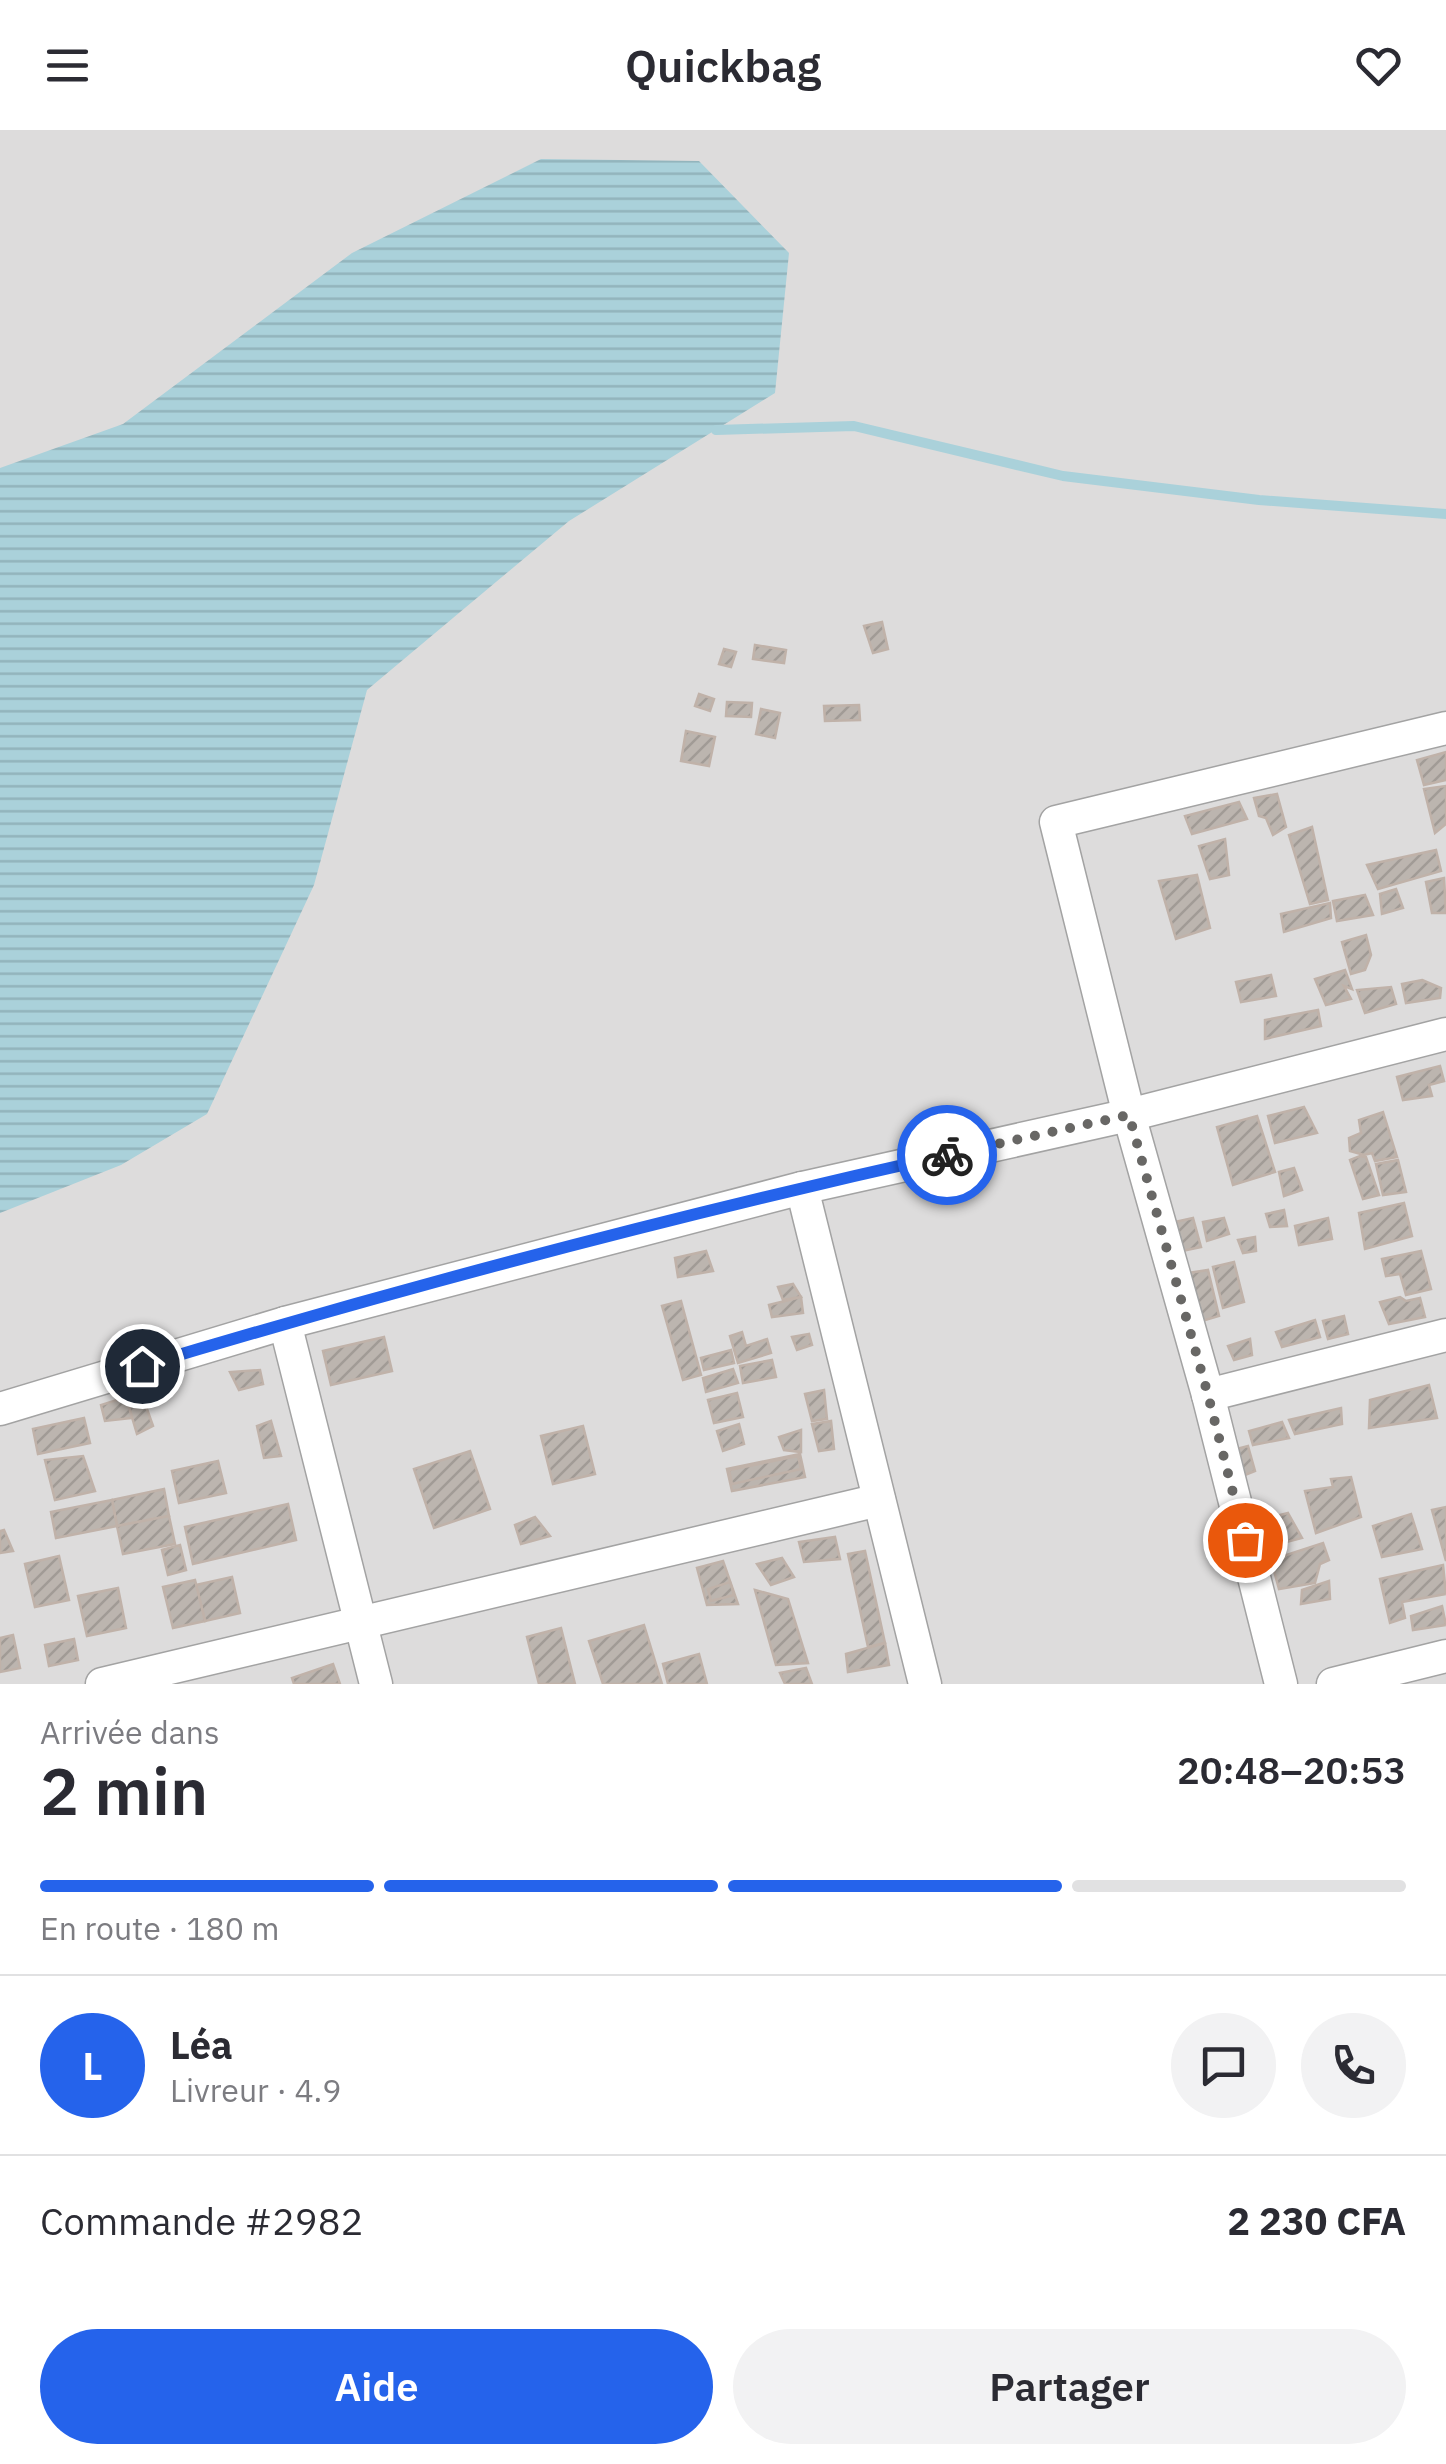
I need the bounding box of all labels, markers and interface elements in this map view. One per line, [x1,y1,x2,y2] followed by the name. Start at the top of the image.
[625,36,821,94] text: Quickbag
[40,38,95,93] icon: menu
[1351,38,1406,93] icon: heart
[897,1105,997,1205] courier
[920,1128,975,1183] icon: bike
[100,1324,185,1409] pin
[115,1339,170,1394] icon: home
[1203,1498,1288,1583] pin
[1218,1513,1273,1568] icon: bag
[40,1711,220,1753] text: Arrivée dans
[1177,1745,1406,1794] text: 20:48–20:53
[40,1748,208,1833] text: 2 min
[40,1907,279,1949] text: En route · 180 m
[1171,2013,1276,2118] button: chat
[1301,2013,1406,2118] button: phone
[170,2020,233,2069] text: Léa
[82,2041,103,2090] text: L
[170,2069,342,2111] text: Livreur · 4.9
[40,2196,363,2245] text: Commande #2982
[1227,2196,1406,2245] text: 2 230 CFA
[40,2329,713,2444] button: Aide
[733,2329,1406,2444] button: Partager

